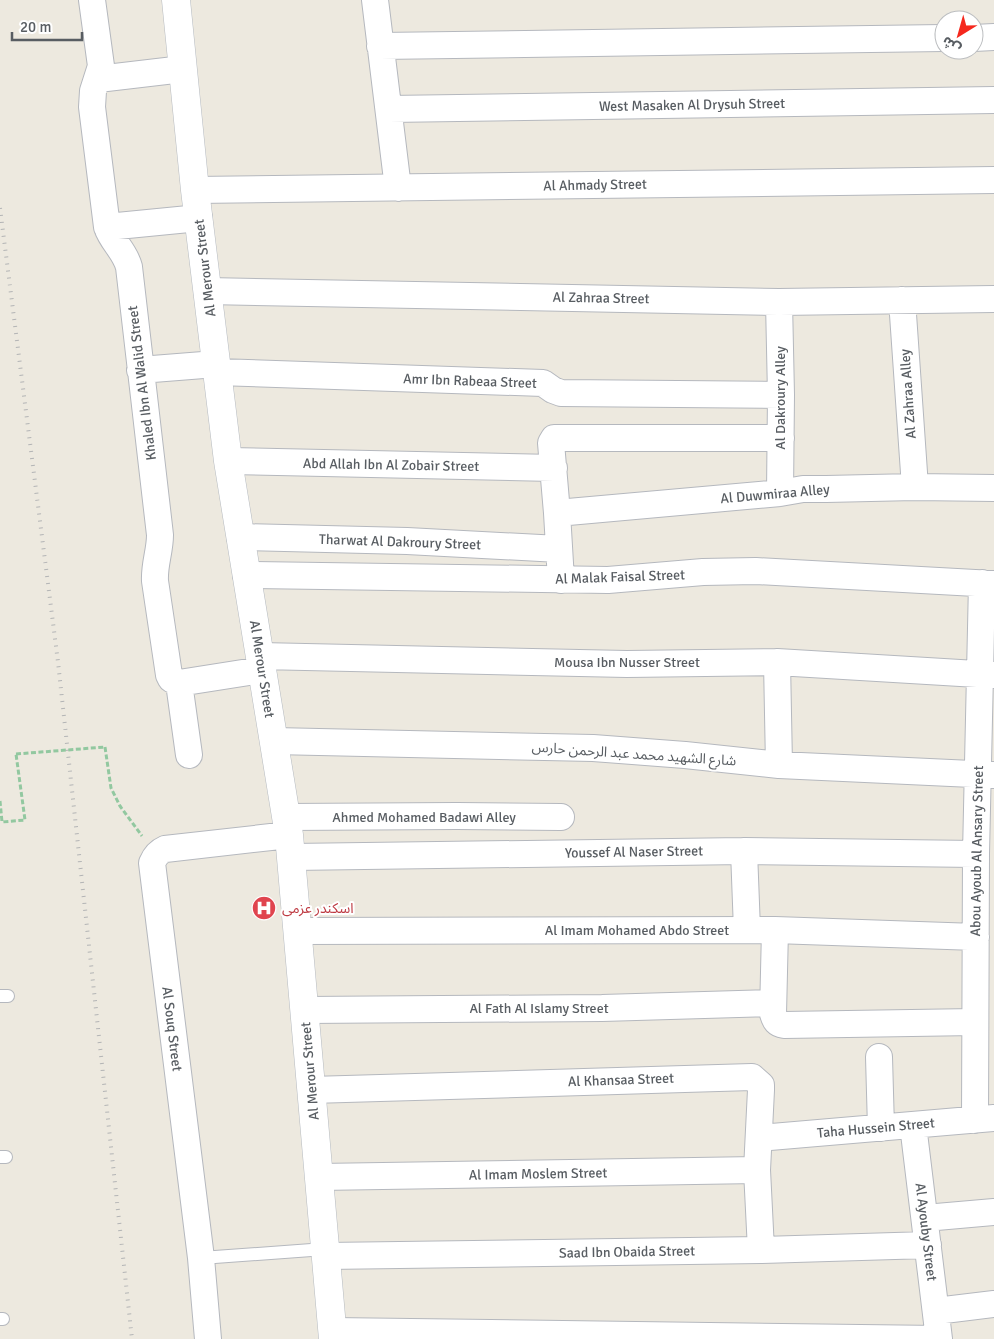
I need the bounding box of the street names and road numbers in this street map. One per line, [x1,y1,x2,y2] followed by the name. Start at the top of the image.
[599,95,785,115] street label: West Masaken Al Drysuh Street
[543,176,647,194] street label: Al Ahmady Street
[191,218,219,318] street label: Al Merour Street
[552,289,650,307] street label: Al Zahraa Street
[124,305,160,461] street label: Khaled Ibn Al Walid Street
[772,346,789,450] street label: Al Dakroury Alley
[896,348,920,439] street label: Al Zahraa Alley
[403,370,537,392] street label: Amr Ibn Rabeaa Street
[303,455,479,475] street label: Abd Allah Ibn Al Zobair Street
[720,481,831,507] street label: Al Duwmiraa Alley
[319,531,481,553] street label: Tharwat Al Dakroury Street
[555,566,685,588] street label: Al Malak Faisal Street
[246,619,278,719] street label: Al Merour Street
[554,654,700,671] street label: Mousa Ibn Nusser Street
[531,738,737,772] street label: شارع الشهيد محمد عبد الرحمن حارس
[967,765,987,937] street label: Abou Ayoub Al Ansary Street
[332,809,516,826] street label: Ahmed Mohamed Badawi Alley
[565,842,703,862] street label: Youssef Al Naser Street
[545,922,729,939] street label: Al Imam Mohamed Abdo Street
[158,986,186,1072] street label: Al Souq Street
[469,1000,609,1017] street label: Al Fath Al Islamy Street
[297,1021,323,1121] street label: Al Merour Street
[568,1070,674,1090] street label: Al Khansaa Street
[816,1114,936,1142] street label: Taha Hussein Street
[469,1164,608,1184] street label: Al Imam Moslem Street
[912,1182,940,1282] street label: Al Ayouby Street
[559,1242,695,1262] street label: Saad Ibn Obaida Street

